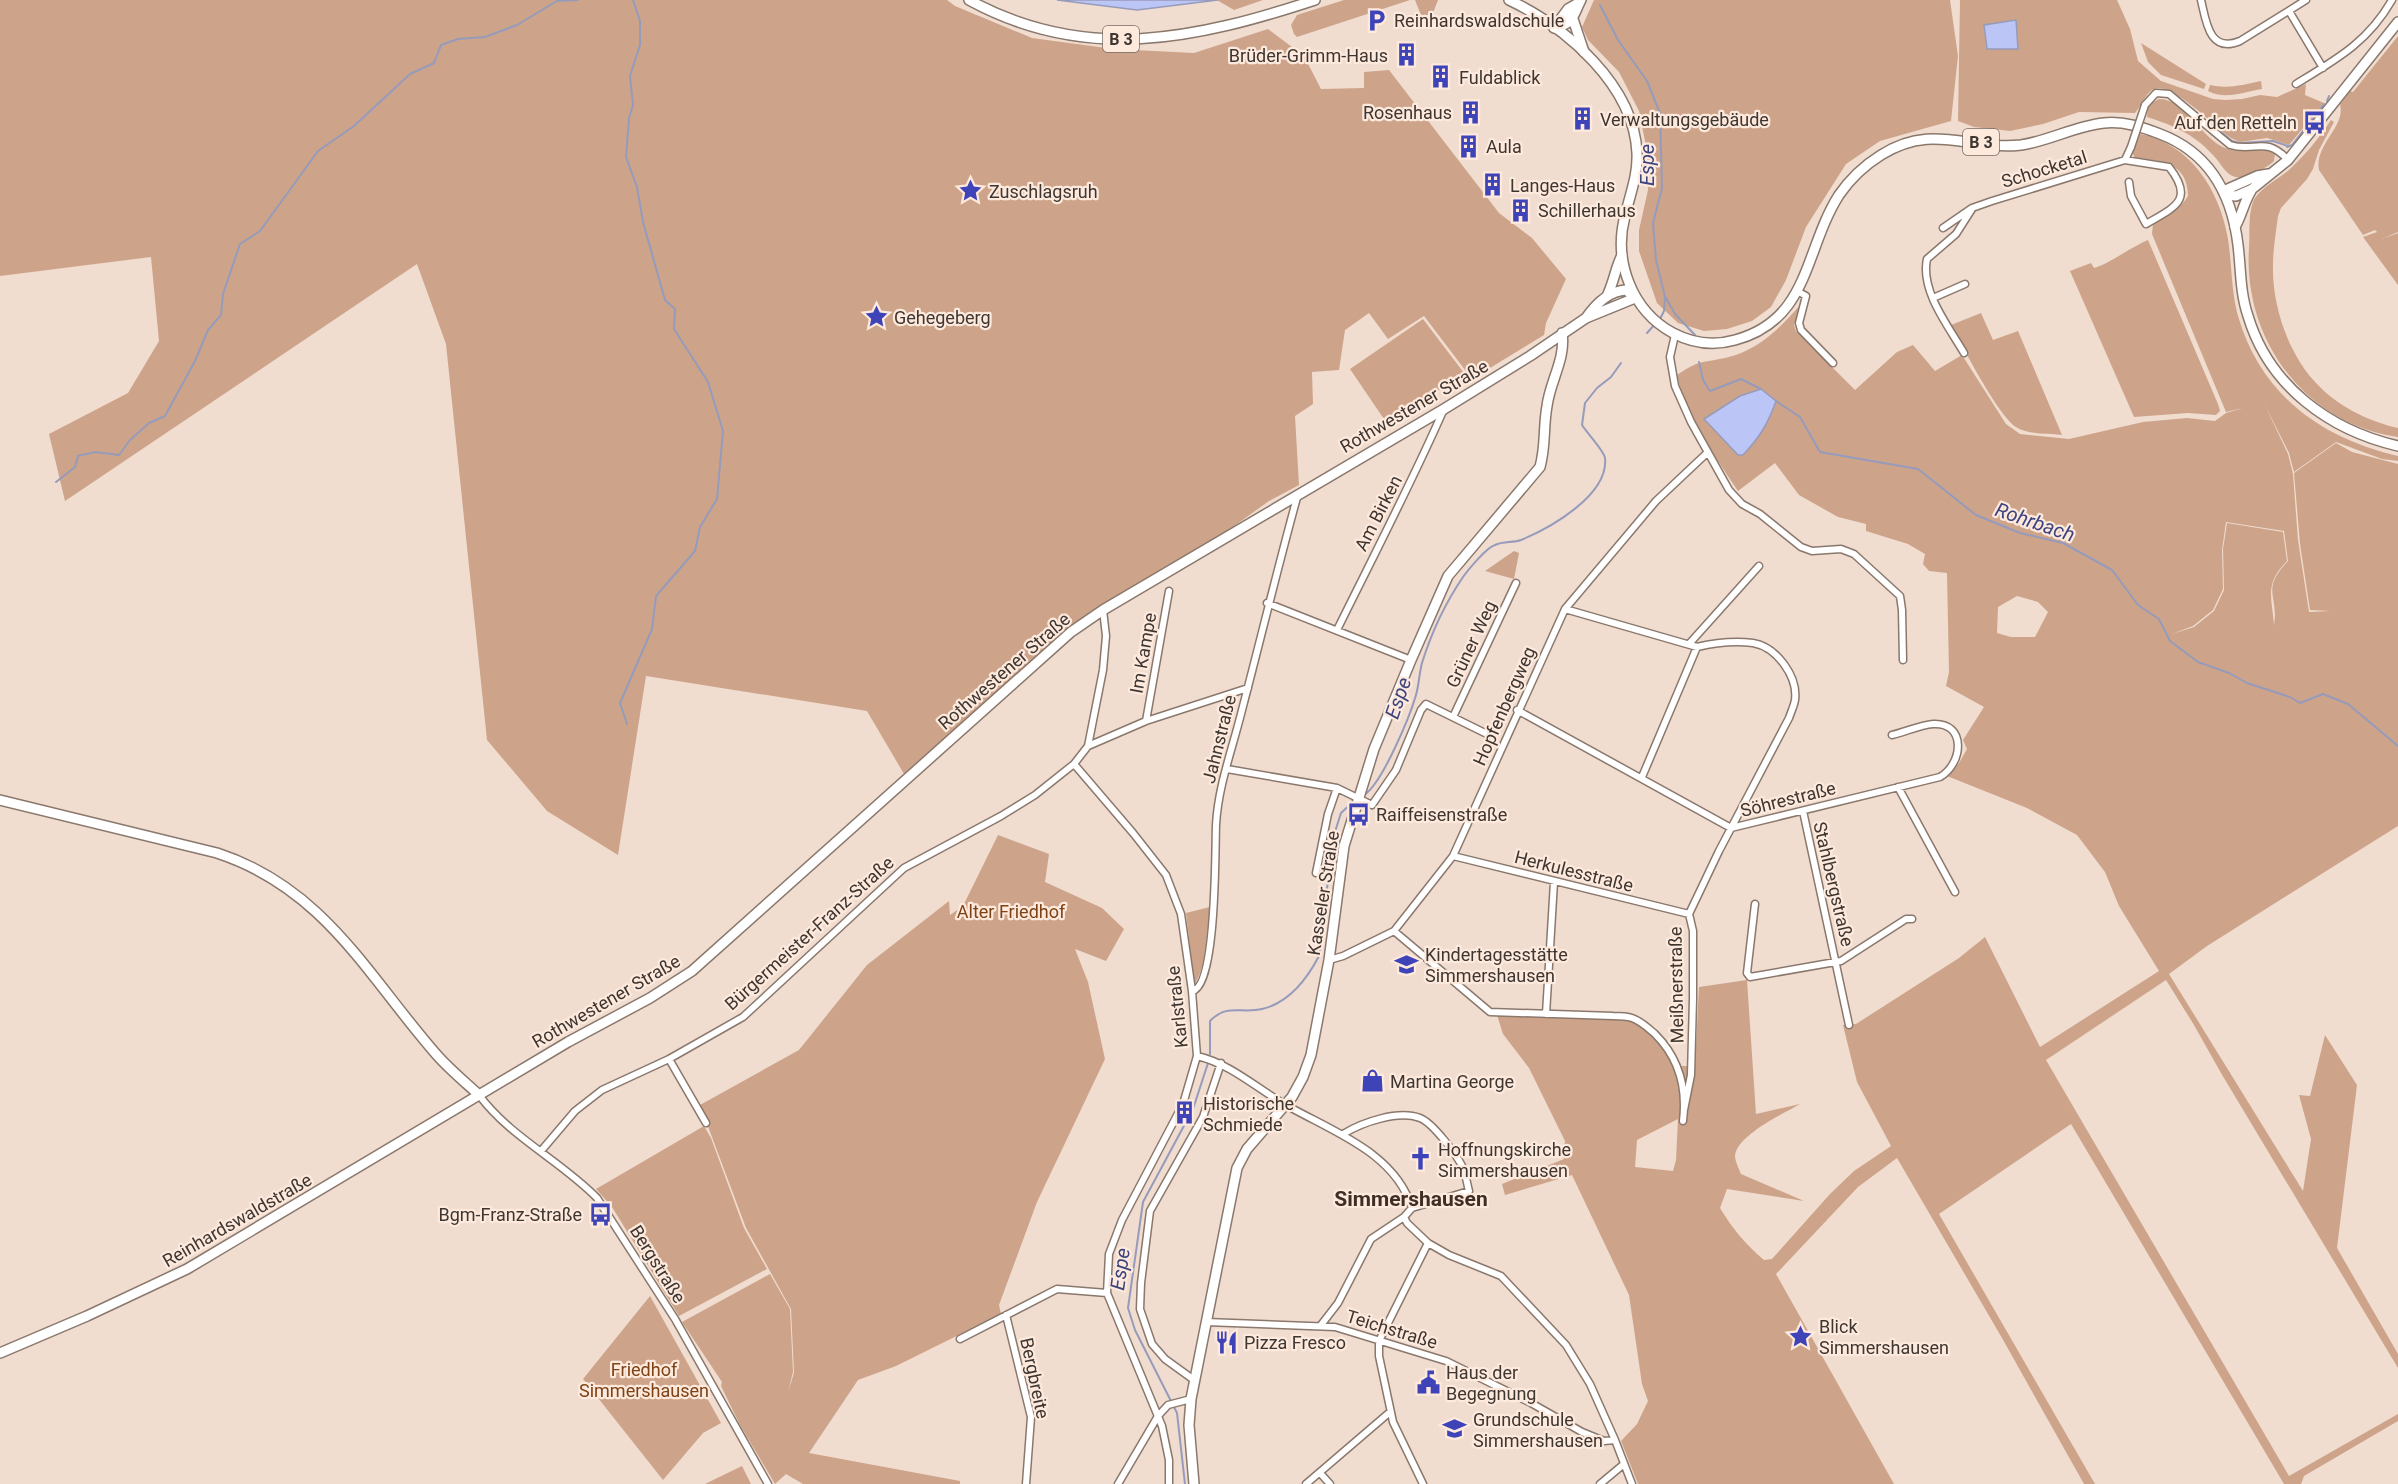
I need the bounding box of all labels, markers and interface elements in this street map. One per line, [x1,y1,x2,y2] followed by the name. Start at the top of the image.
[1363,7,1389,33] parking icon: Reinhardswaldschule
[1394,10,1564,31] place label: Reinhardswaldschule
[1103,26,1139,52] road number: B 3
[1393,42,1419,68] building icon: Brüder-Grimm-Haus
[1229,45,1388,66] place label: Brüder-Grimm-Haus
[1428,64,1454,90] building icon: Fuldablick
[1459,67,1541,88] place label: Fuldablick
[1457,99,1483,125] building icon: Rosenhaus
[1363,102,1452,123] place label: Rosenhaus
[1569,106,1595,132] building icon: Verwaltungsgebäude
[1600,109,1769,130] place label: Verwaltungsgebäude
[2302,109,2328,135] bus stop icon: Auf den Retteln
[2174,112,2297,133] place label: Auf den Retteln
[1963,129,1999,155] road number: B 3
[1455,133,1481,159] building icon: Aula
[1486,136,1522,157] place label: Aula
[1635,144,1659,186] water label: Espe
[1999,146,2089,192] street label: Schocketal
[1479,172,1505,198] building icon: Langes-Haus
[1510,175,1615,196] place label: Langes-Haus
[958,178,984,204] place icon: Zuschlagsruh
[989,181,1098,202] place label: Zuschlagsruh
[1507,197,1533,223] building icon: Schillerhaus
[1538,200,1636,221] place label: Schillerhaus
[863,304,889,330] place icon: Gehegeberg
[894,307,991,328] place label: Gehegeberg
[1336,355,1492,457] street label: Rothwestener Straße
[1350,472,1406,554] street label: Am Birken
[1992,497,2078,547] water label: Rohrbach
[1442,597,1500,691] street label: Grüner Weg
[934,608,1074,734] street label: Rothwestener Straße
[1126,611,1160,695] street label: Im Kampe
[1468,643,1540,769] street label: Hopfenbergweg
[1380,674,1416,722] water label: Espe
[1198,693,1240,785] street label: Jahnstraße
[1738,777,1838,821] street label: Söhrestraße
[1345,801,1371,827] bus stop icon: Raiffeisenstraße
[1376,804,1507,825] place label: Raiffeisenstraße
[1809,820,1859,948] street label: Stahlbergstraße
[1303,829,1343,957] street label: Kasseler Straße
[1512,846,1636,896] street label: Herkulesstraße
[720,852,898,1014] street label: Bürgermeister-Franz-Straße
[957,901,1066,922] park label: Alter Friedhof
[1664,926,1688,1044] street label: Meißnerstraße
[1425,944,1568,986] place label: Kindertagesstätte Simmershausen
[528,950,684,1052] street label: Rothwestener Straße
[1394,951,1420,977] school or university icon: Kindertagesstätte Simmershausen
[1162,965,1192,1049] street label: Karlstraße
[1359,1068,1385,1094] shop icon: Martina George
[1390,1071,1514,1092] place label: Martina George
[1203,1093,1294,1135] place label: Historische Schmiede
[1172,1100,1198,1126] building icon: Historische Schmiede
[1438,1139,1571,1181] place label: Hoffnungskirche Simmershausen
[1407,1146,1433,1172] church icon: Hoffnungskirche Simmershausen
[159,1169,315,1271] street label: Reinhardswaldstraße
[1334,1187,1488,1211] district label: Simmershausen
[587,1201,613,1227] bus stop icon: Bgm-Franz-Straße
[438,1204,582,1225] place label: Bgm-Franz-Straße
[626,1221,690,1307] street label: Bergstraße
[1105,1246,1135,1292] water label: Espe
[1344,1305,1440,1353] street label: Teichstraße
[1819,1316,1949,1358] place label: Blick Simmershausen
[1788,1323,1814,1349] place icon: Blick Simmershausen
[1213,1329,1239,1355] restaurant icon: Pizza Fresco
[1244,1332,1346,1353] place label: Pizza Fresco
[1016,1336,1054,1420] street label: Bergbreite
[579,1359,709,1401] park label: Friedhof Simmershausen
[1446,1362,1536,1404] place label: Haus der Begegnung
[1415,1369,1441,1395] public building icon: Haus der Begegnung
[1473,1409,1603,1451] place label: Grundschule Simmershausen
[1442,1416,1468,1442] school or university icon: Grundschule Simmershausen

